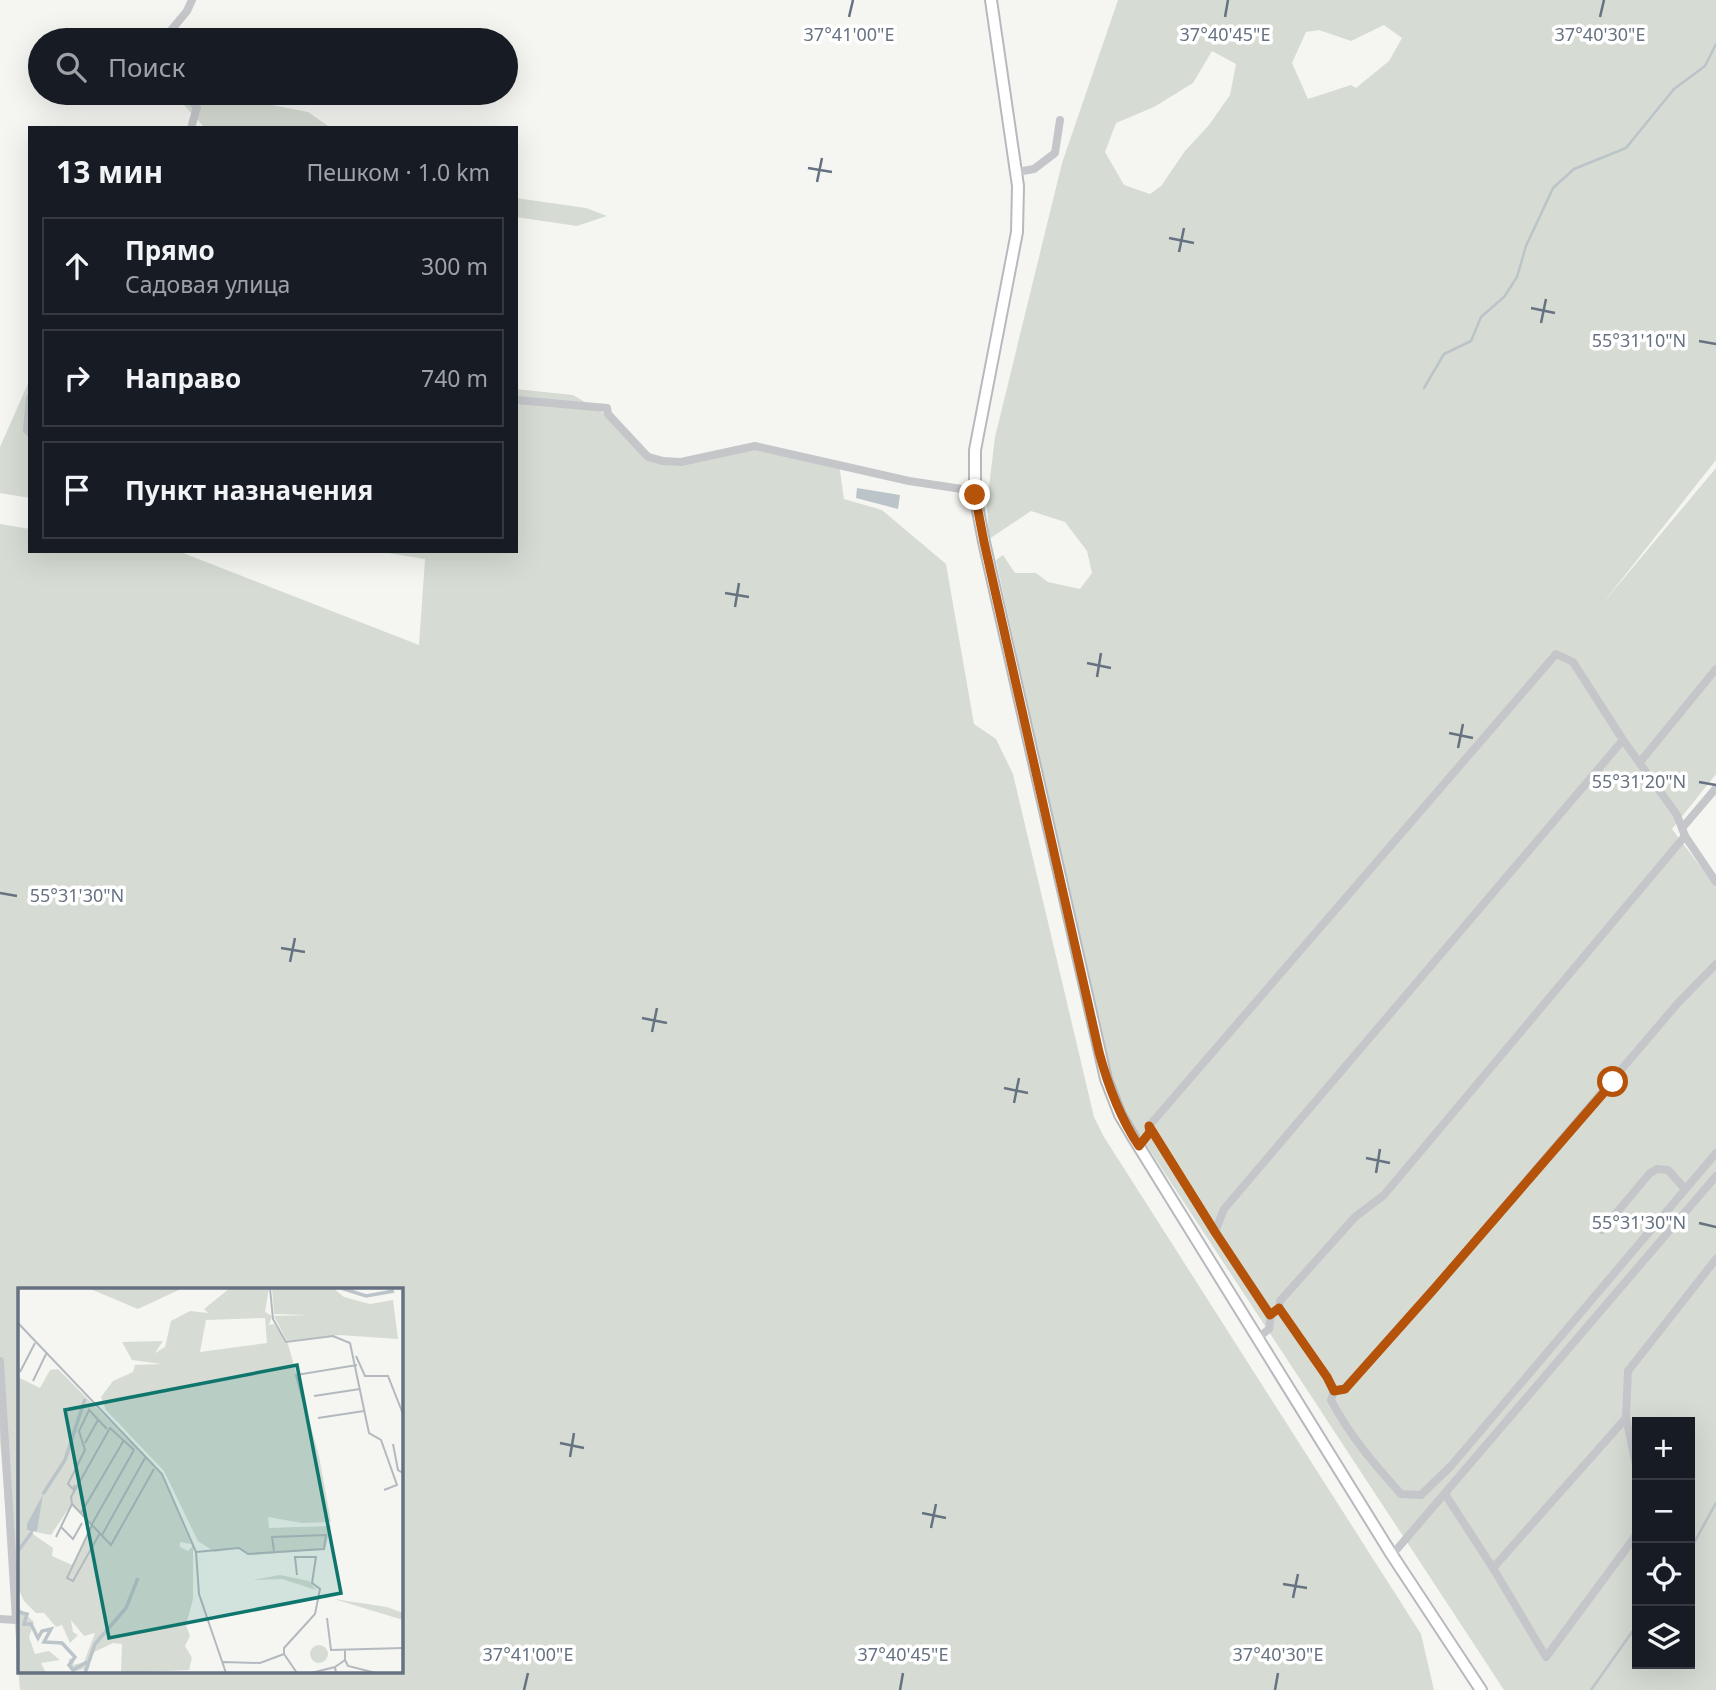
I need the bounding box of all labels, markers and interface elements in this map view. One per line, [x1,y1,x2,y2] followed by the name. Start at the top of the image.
[804,22,894,46] text: 37°41'00"E
[1180,22,1270,46] text: 37°40'45"E
[1555,22,1645,46] text: 37°40'30"E
[28,28,518,105] search box
[52,48,90,86] icon: search
[108,49,185,85] text: Поиск
[56,151,163,192] text: 13 мин
[306,156,490,188] text: Пешком · 1.0 km
[125,232,215,268] text: Прямо
[58,247,96,285] icon: ahead
[421,250,488,282] text: 300 m
[125,268,290,300] text: Садовая улица
[1592,328,1686,352] text: 55°31'10"N
[58,359,96,397] icon: right
[125,360,241,396] text: Направо
[421,362,488,394] text: 740 m
[58,471,96,509] icon: arrive
[125,472,373,508] text: Пункт назначения
[959,479,990,510] route end
[1592,769,1686,793] text: 55°31'20"N
[30,883,124,907] text: 55°31'30"N
[1597,1066,1628,1097] route start
[1592,1210,1686,1234] text: 55°31'30"N
[18,1288,402,1672] inset map
[1632,1417,1695,1669] map controls
[1632,1417,1695,1480] button: +
[1632,1480,1695,1543] button: −
[1632,1543,1695,1606] button: locate
[1632,1606,1695,1669] button: layers
[483,1642,573,1666] text: 37°41'00"E
[858,1642,948,1666] text: 37°40'45"E
[1233,1642,1323,1666] text: 37°40'30"E

